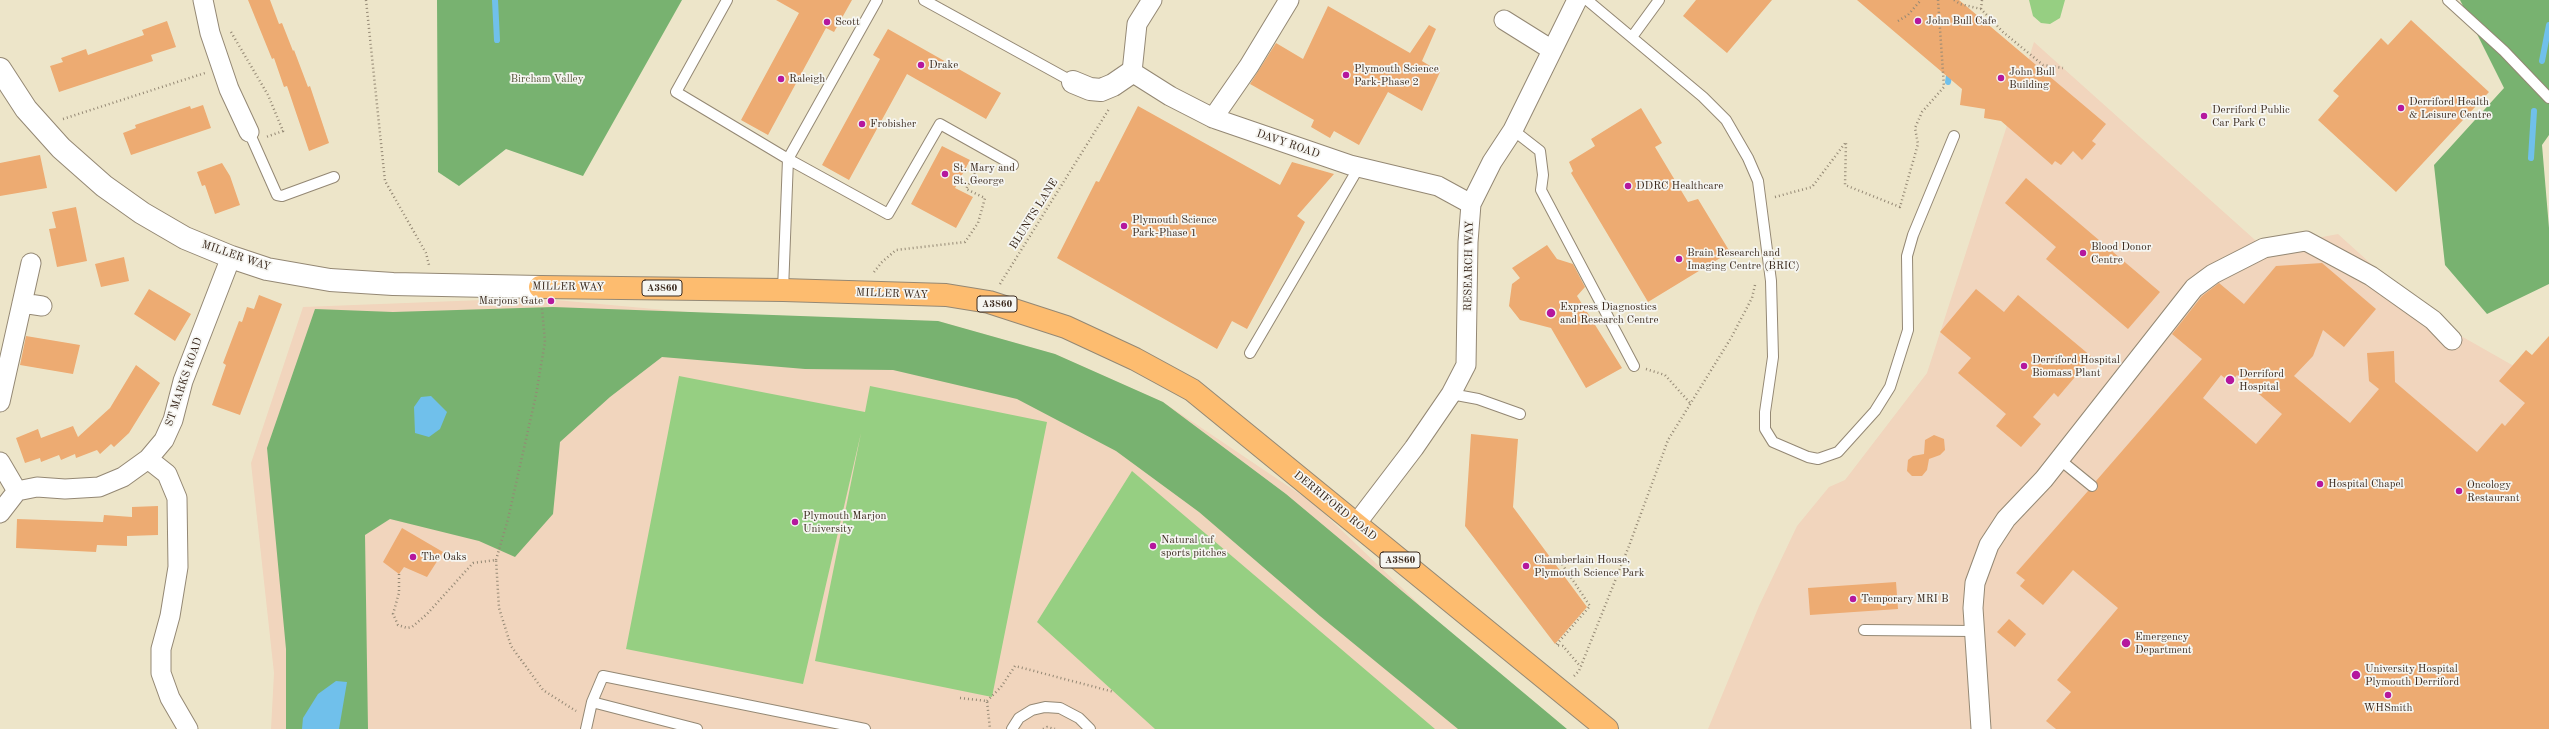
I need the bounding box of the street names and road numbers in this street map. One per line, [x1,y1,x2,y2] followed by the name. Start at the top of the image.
[1255,127,1321,161] street label: DAVY ROAD
[1007,176,1061,252] street label: BLUNTS LANE
[1462,221,1476,311] street label: RESEARCH WAY
[200,238,272,274] street label: MILLER WAY
[532,280,604,294] street label: MILLER WAY
[642,280,682,296] road number: A3860
[856,286,928,302] street label: MILLER WAY
[977,296,1017,312] road number: A3860
[163,336,205,428] street label: ST MARKS ROAD
[1291,469,1379,543] street label: DERRIFORD ROAD
[1380,552,1420,568] road number: A3860

